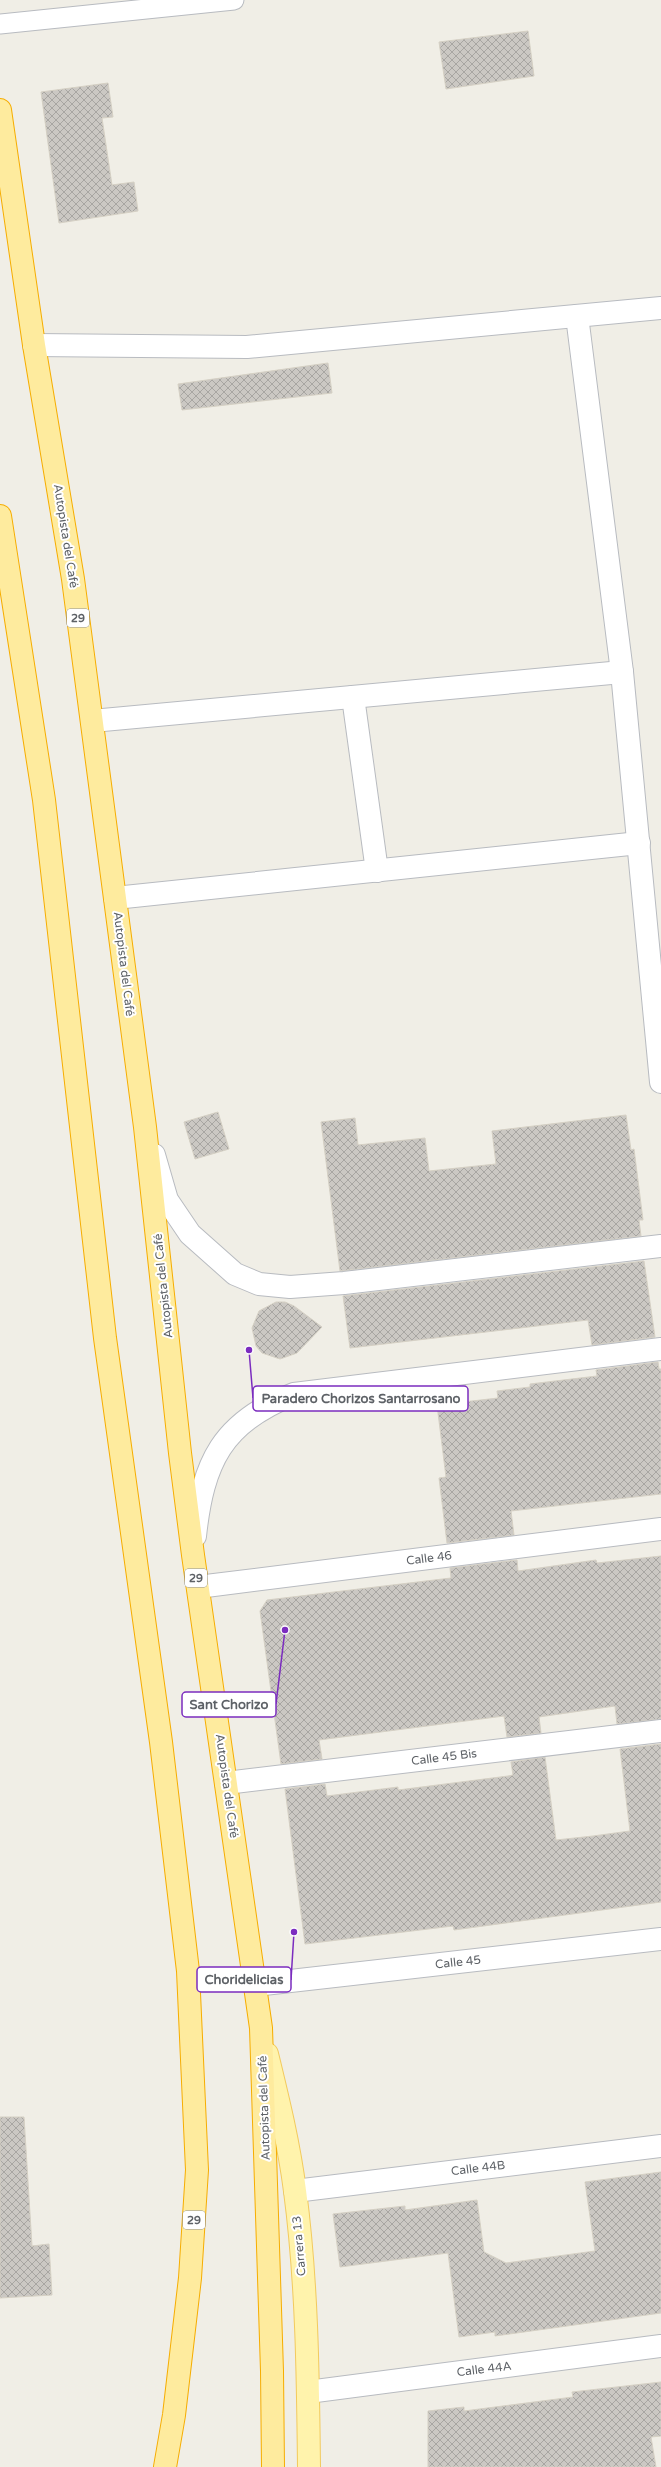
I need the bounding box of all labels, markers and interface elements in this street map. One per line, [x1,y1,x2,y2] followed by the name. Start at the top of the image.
[51,483,81,589] street label: Autopista del Café
[67,609,89,627] road number: 29
[111,911,137,1017] street label: Autopista del Café
[151,1233,175,1339] street label: Autopista del Café
[253,1386,468,1411] callout: Paradero Chorizos Santarrosano
[261,1391,461,1407] text: Paradero Chorizos Santarrosano
[405,1548,453,1568] street label: Calle 46
[185,1569,207,1587] road number: 29
[182,1692,276,1717] callout: Sant Chorizo
[190,1697,269,1713] text: Sant Chorizo
[213,1733,241,1839] street label: Autopista del Café
[410,1746,478,1768] street label: Calle 45 Bis
[434,1953,482,1971] street label: Calle 45
[197,1967,291,1992] callout: Choridelicias
[205,1972,283,1988] text: Choridelicias
[255,2055,273,2161] street label: Autopista del Café
[450,2158,506,2178] street label: Calle 44B
[183,2211,205,2229] road number: 29
[289,2215,309,2277] street label: Carrera 13
[456,2359,512,2379] street label: Calle 44A

